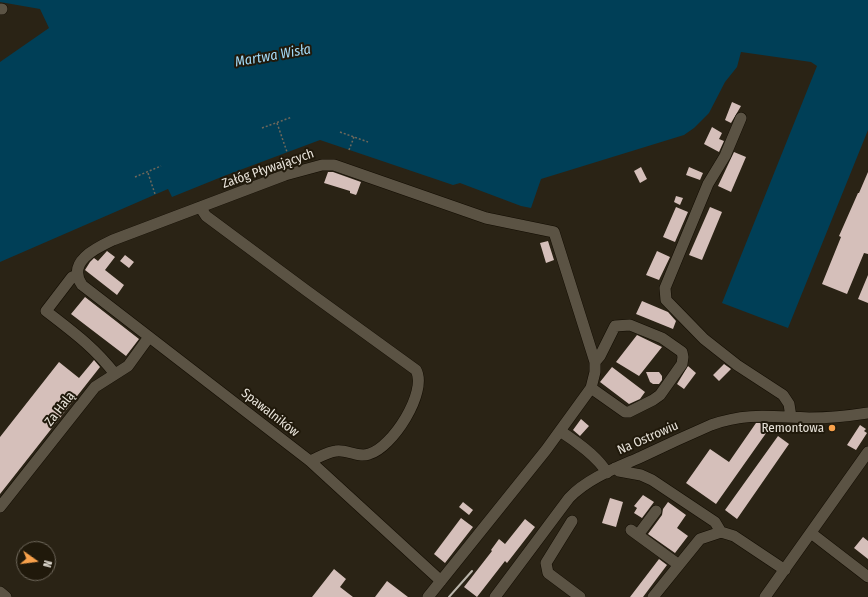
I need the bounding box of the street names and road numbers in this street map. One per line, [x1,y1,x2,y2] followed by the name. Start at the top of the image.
[220,146,316,192] street label: Załóg Pływających
[238,386,302,440] street label: Spawalników
[42,389,78,429] street label: Za Halą
[615,418,681,458] street label: Na Ostrowiu

